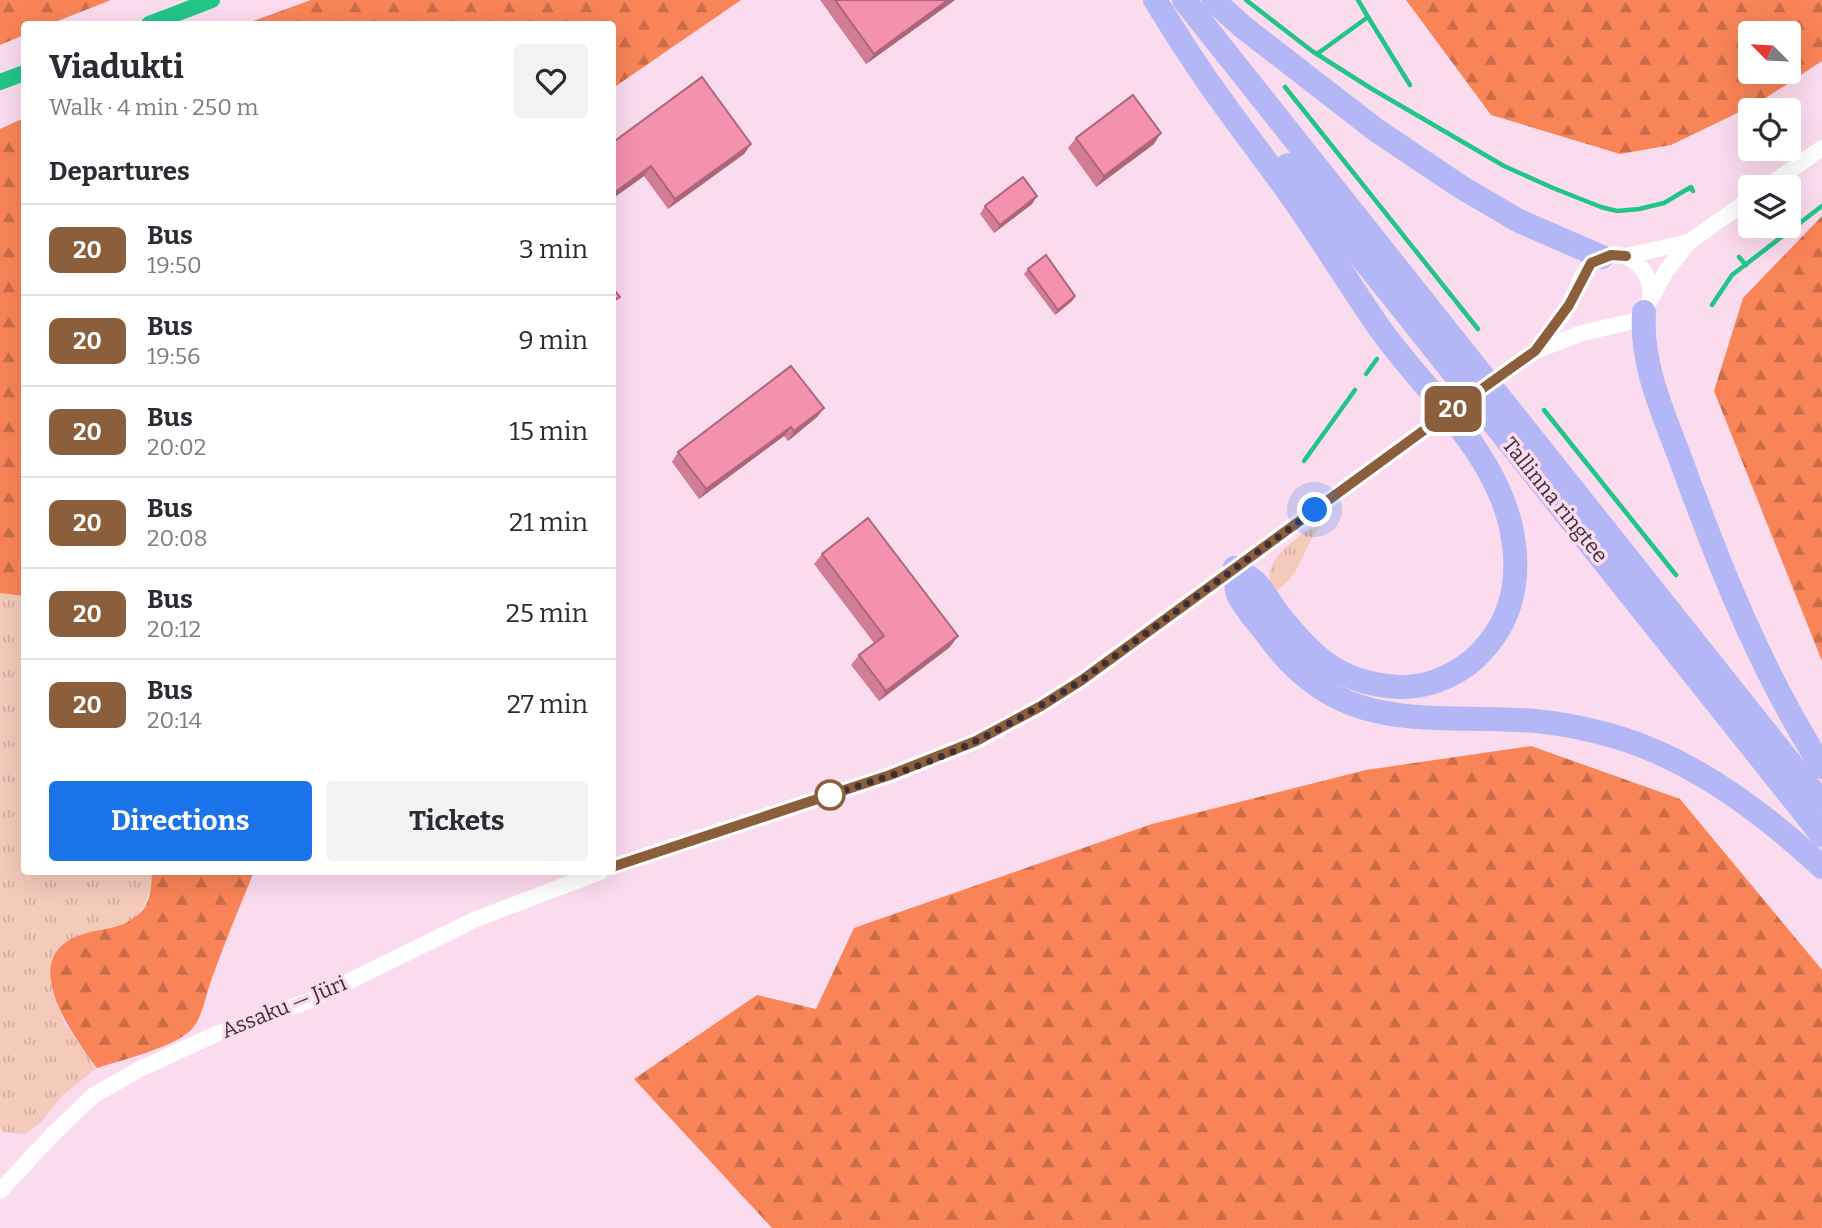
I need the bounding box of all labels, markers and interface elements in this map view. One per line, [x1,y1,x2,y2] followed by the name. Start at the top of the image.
[1738,21,1801,84] north arrow
[1738,21,1801,238] map controls
[514,44,588,118] button: heart
[49,47,184,87] text: Viadukti
[49,93,258,121] text: Walk · 4 min · 250 m
[1738,98,1801,161] button: locate
[49,156,190,187] text: Departures
[1738,175,1801,238] button: layers
[147,220,193,251] text: Bus
[519,234,588,265] text: 3 min
[73,236,102,264] text: 20
[147,251,202,279] text: 19:50
[147,311,193,342] text: Bus
[519,325,588,356] text: 9 min
[73,327,102,355] text: 20
[147,342,200,370] text: 19:56
[1422,386,1484,432] line badge: 20
[1439,395,1467,423] text: 20
[147,402,193,433] text: Bus
[509,416,588,447] text: 15 min
[73,418,102,446] text: 20
[1497,432,1613,568] street label: Tallinna ringtee
[147,433,206,461] text: 20:02
[1297,492,1332,527] your location
[147,493,193,524] text: Bus
[509,507,588,538] text: 21 min
[73,509,102,537] text: 20
[147,524,208,552] text: 20:08
[147,584,193,615] text: Bus
[506,598,588,629] text: 25 min
[73,600,102,628] text: 20
[147,615,201,643] text: 20:12
[147,675,193,706] text: Bus
[507,689,588,720] text: 27 min
[73,691,102,719] text: 20
[147,706,202,734] text: 20:14
[815,780,845,810] unlabelled marker
[49,781,312,861] button: Directions
[326,781,588,861] button: Tickets
[218,970,350,1044] street label: Assaku — Jüri

